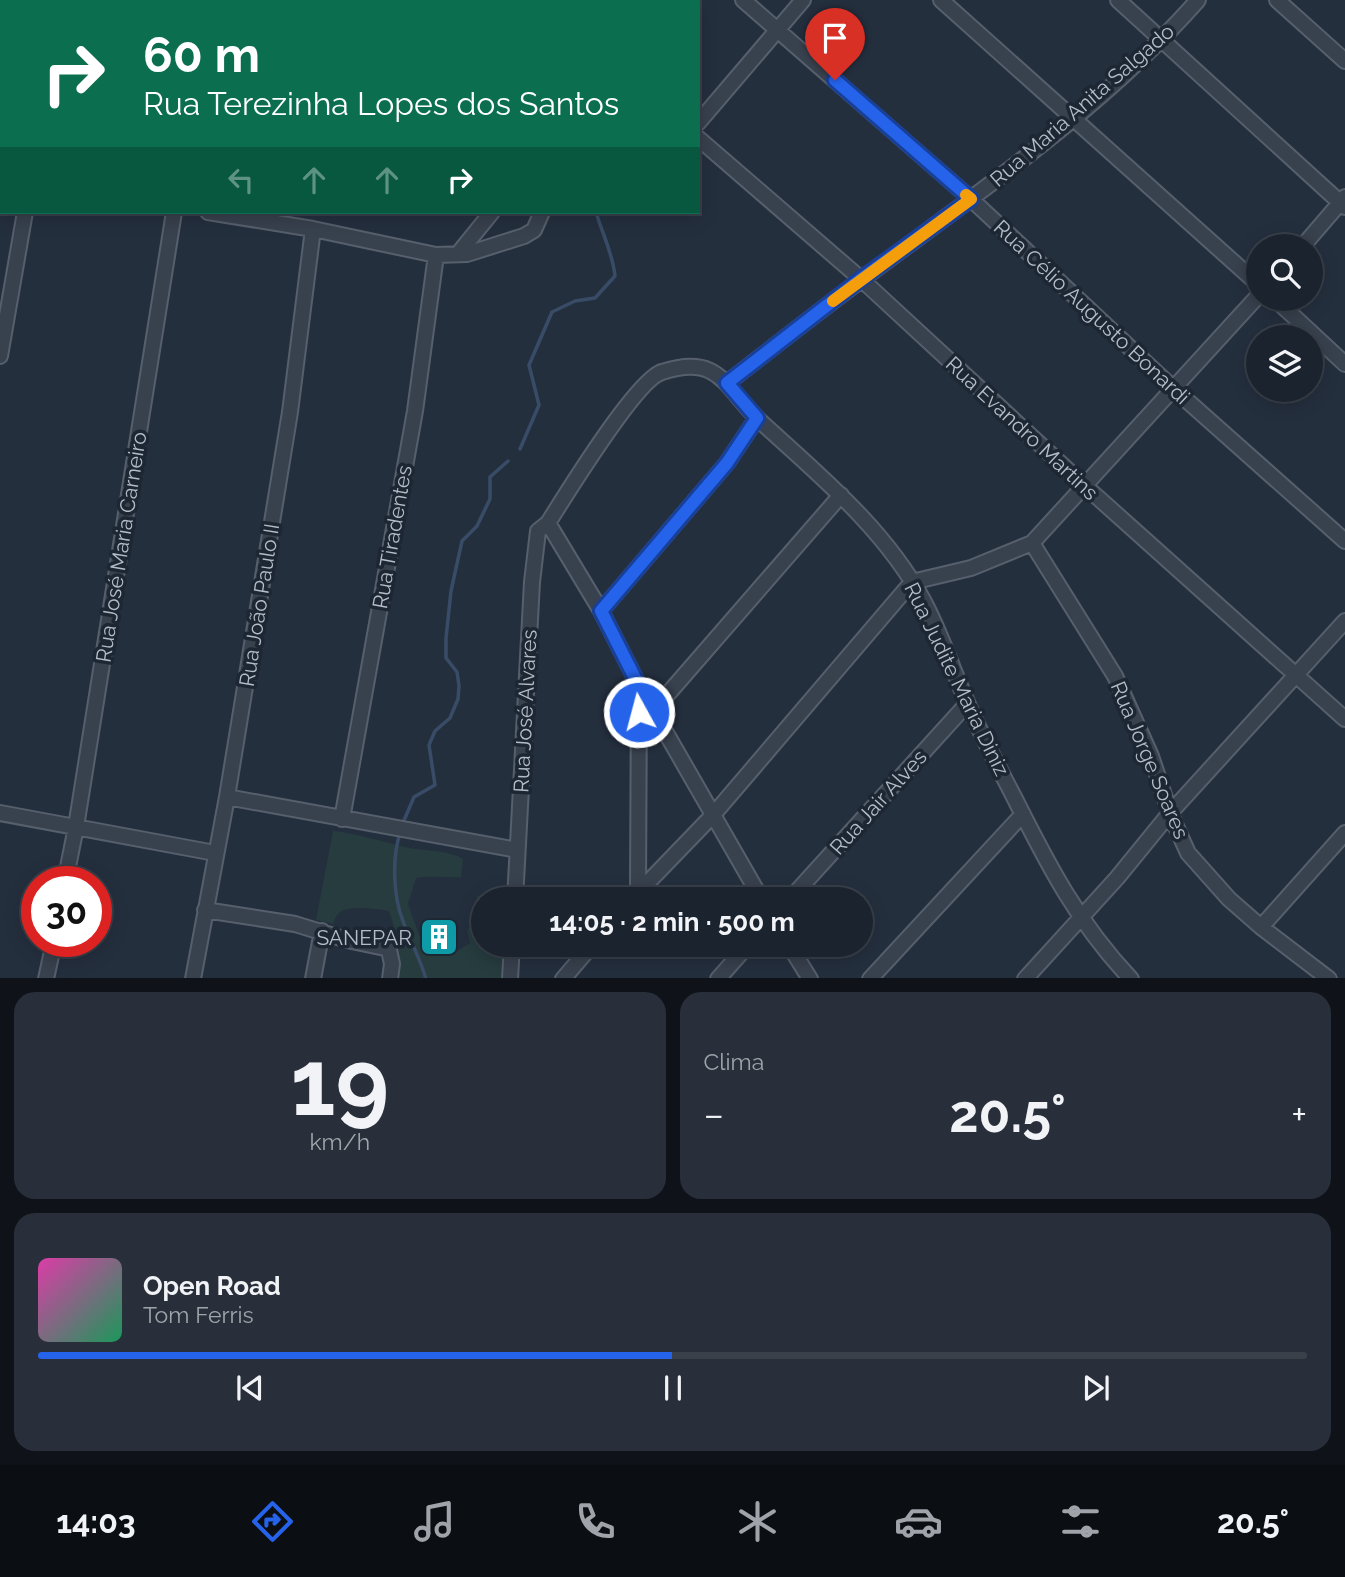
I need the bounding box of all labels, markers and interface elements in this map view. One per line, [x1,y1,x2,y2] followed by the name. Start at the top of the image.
[805,8,865,80] pin
[985,18,1179,192] street label: Rua Maria Anita Salgado
[816,19,854,57] icon: arrive
[143,26,260,83] text: 60 m
[28,28,119,119] icon: right
[143,85,619,122] text: Rua Terezinha Lopes dos Santos
[222,161,260,199] icon: left
[295,161,333,199] icon: ahead
[368,161,406,199] icon: ahead
[441,161,479,199] icon: right
[989,215,1195,409] street label: Rua Célio Augusto Bonardi
[1246,234,1323,402] map controls
[1246,234,1323,311] button: search
[1246,325,1323,402] button: layers
[941,351,1103,505] street label: Rua Evandro Martins
[90,430,152,664] street label: Rua José Maria Carneiro
[367,463,417,611] street label: Rua Tiradentes
[234,522,284,688] street label: Rua João Paulo II
[899,578,1015,780] street label: Rua Judite Maria Diniz
[508,629,542,793] street label: Rua José Alvares
[602,675,676,749] position arrow
[1106,678,1194,842] street label: Rua Jorge Soares
[824,744,932,860] street label: Rua Jair Alves
[21,866,112,957] speed limit sign: 30
[549,907,795,937] text: 14:05 · 2 min · 500 m
[418,916,460,958] building icon: SANEPAR
[316,925,412,950] place label: SANEPAR
[290,1029,389,1136] text: 19
[704,1048,764,1075] text: Clima
[949,1083,1066,1144] text: 20.5°
[704,1092,724,1137] text: −
[1291,1092,1307,1137] text: +
[309,1128,370,1155] text: km/h
[143,1271,281,1301] text: Open Road
[143,1301,254,1328] text: Tom Ferris
[231,1369,269,1407] icon: previous
[654,1369,692,1407] icon: pause
[1077,1369,1115,1407] icon: next
[248,1497,297,1546] icon: directions
[410,1497,459,1546] icon: music
[571,1497,620,1546] icon: phone
[733,1497,782,1546] icon: climate
[894,1497,943,1546] icon: car
[1056,1497,1105,1546] icon: filters
[56,1503,136,1540] text: 14:03
[1217,1503,1289,1540] text: 20.5°

